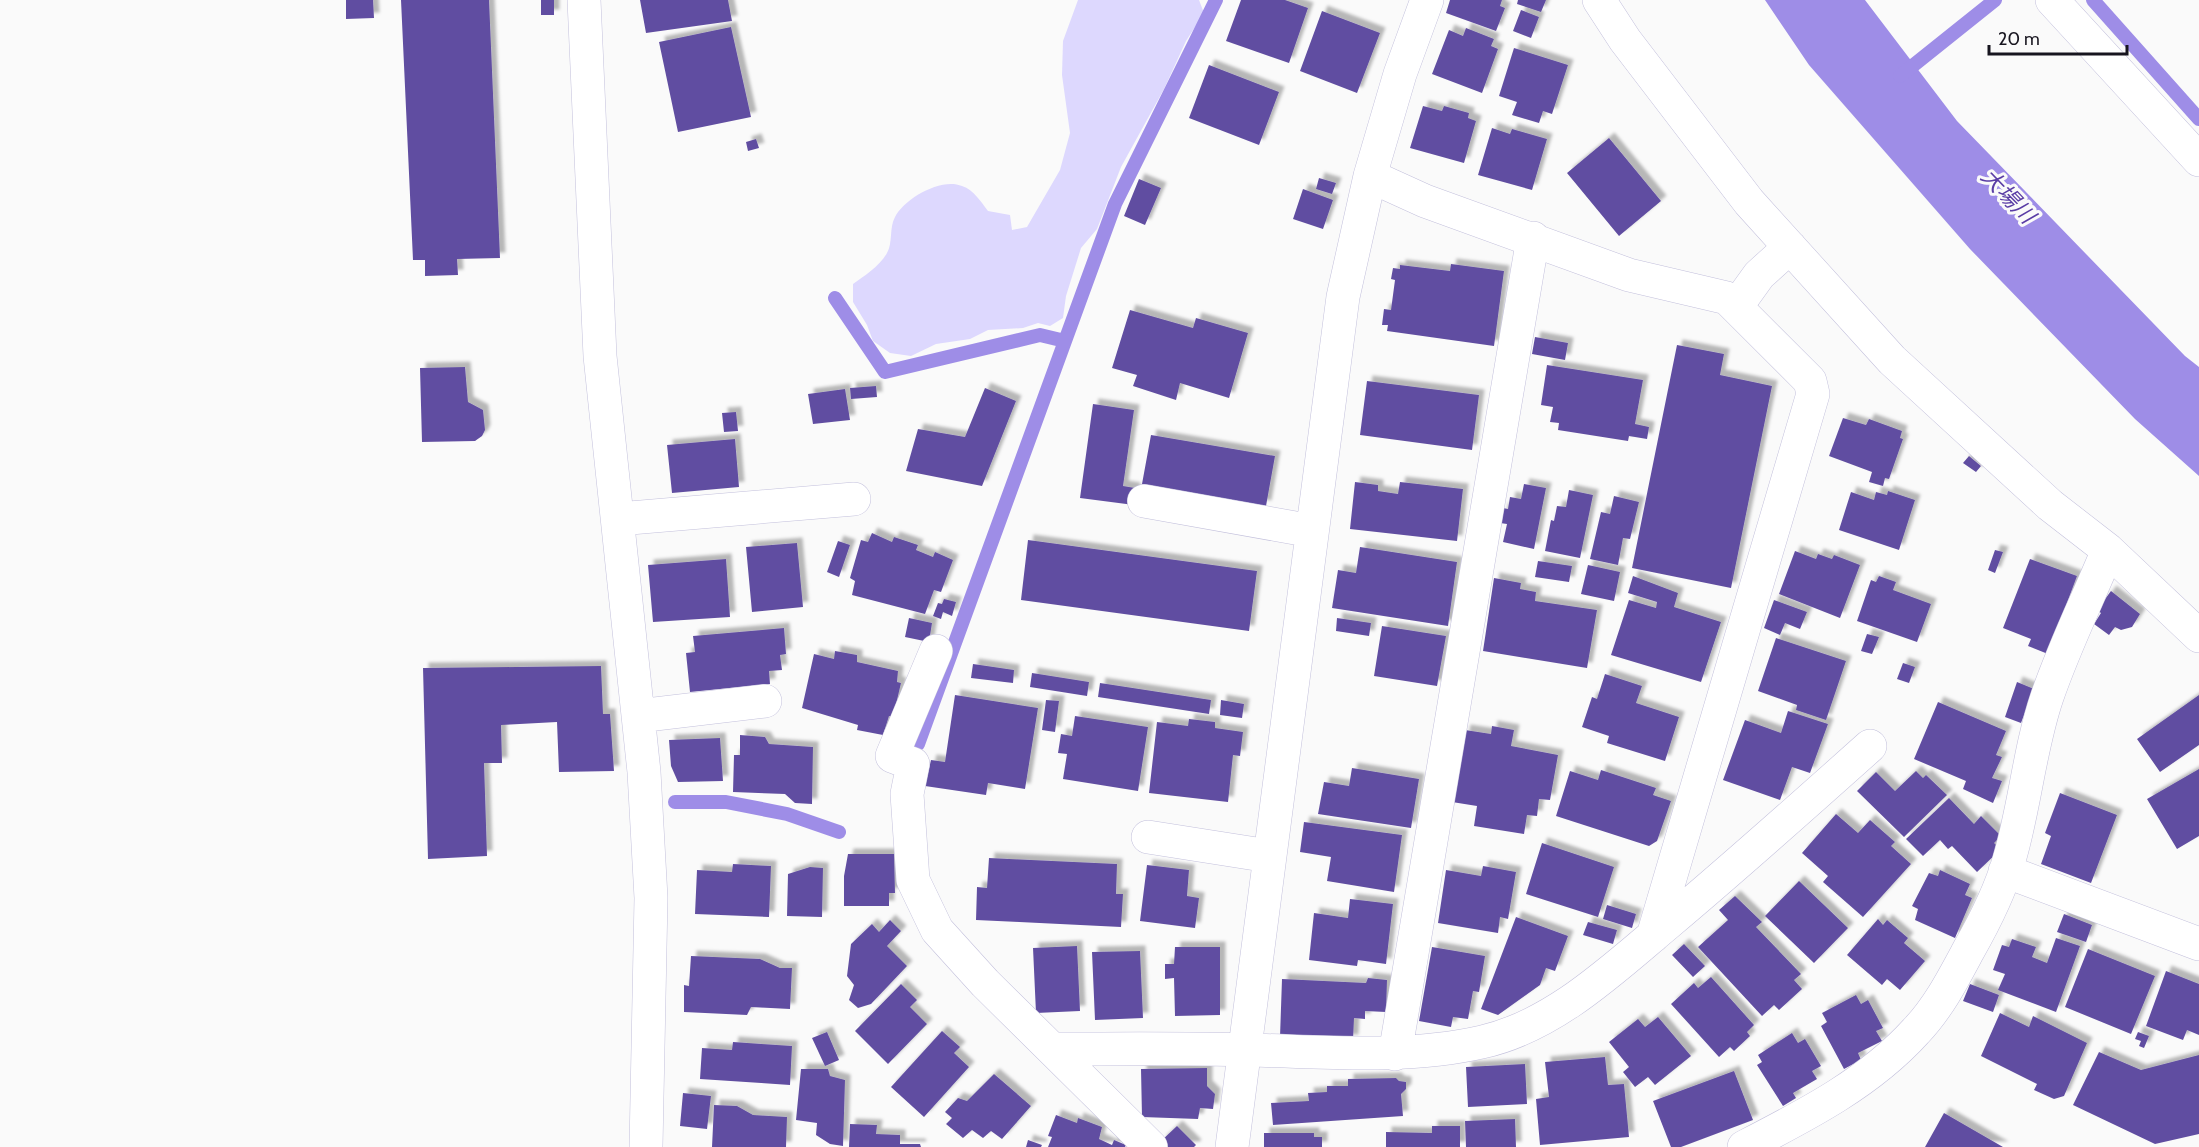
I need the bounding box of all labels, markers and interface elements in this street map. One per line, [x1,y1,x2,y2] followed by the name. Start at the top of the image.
[1989,18,2127,56] scale bar
[1998,28,2040,50] text: 20 m
[1975,163,2042,231] water label: 大場川

